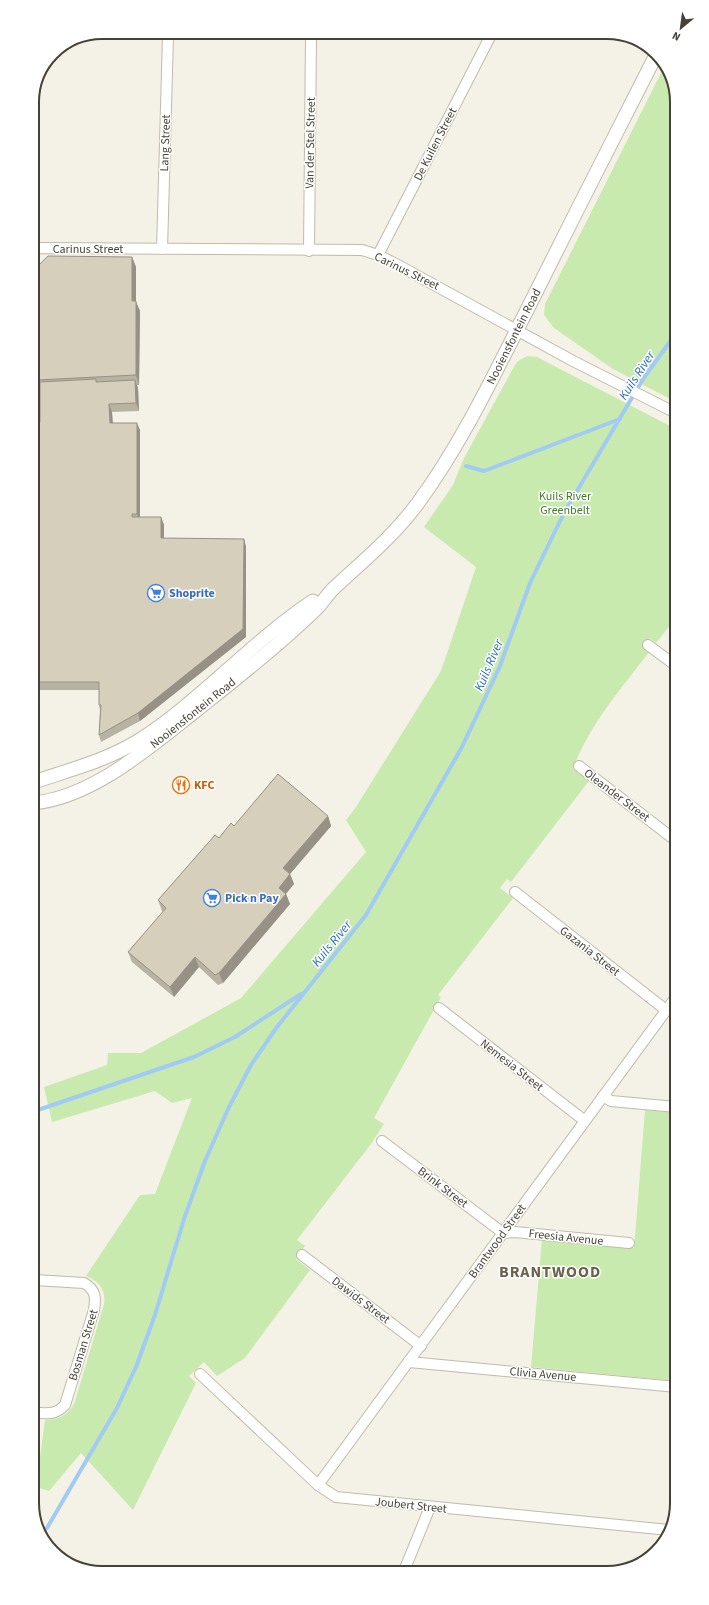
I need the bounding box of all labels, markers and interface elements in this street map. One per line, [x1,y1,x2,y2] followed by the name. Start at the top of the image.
[661,8,701,48] north arrow
[670,28,683,45] text: N
[301,97,320,189] street label: Van der Stel Street
[410,105,461,184] street label: De Kuilen Street
[156,114,175,172] street label: Lang Street
[53,241,123,258] street label: Carinus Street
[371,248,442,295] street label: Carinus Street
[483,286,545,388] street label: Nooiensfontein Road
[614,347,660,403] water label: Kuils River
[539,488,592,519] park label: Kuils River Greenbelt
[146,583,166,603] supermarket icon: Shoprite
[169,585,215,602] place label: Shoprite
[470,636,508,694] water label: Kuils River
[147,674,239,753] street label: Nooiensfontein Road
[580,765,653,826] street label: Oleander Street
[171,775,191,795] restaurant icon: KFC
[194,777,215,794] place label: KFC
[202,888,222,908] supermarket icon: Pick n Pay
[225,890,279,907] place label: Pick n Pay
[308,916,356,971] water label: Kuils River
[556,922,623,980] street label: Gazania Street
[476,1035,547,1096] street label: Nemesia Street
[414,1163,471,1212] street label: Brink Street
[465,1201,530,1282] street label: Brantwood Street
[528,1225,604,1250] street label: Freesia Avenue
[499,1261,601,1283] district label: BRANTWOOD
[328,1273,393,1328] street label: Dawids Street
[65,1307,102,1383] street label: Bosman Street
[509,1363,577,1386] street label: Clivia Avenue
[374,1493,448,1518] street label: Joubert Street

